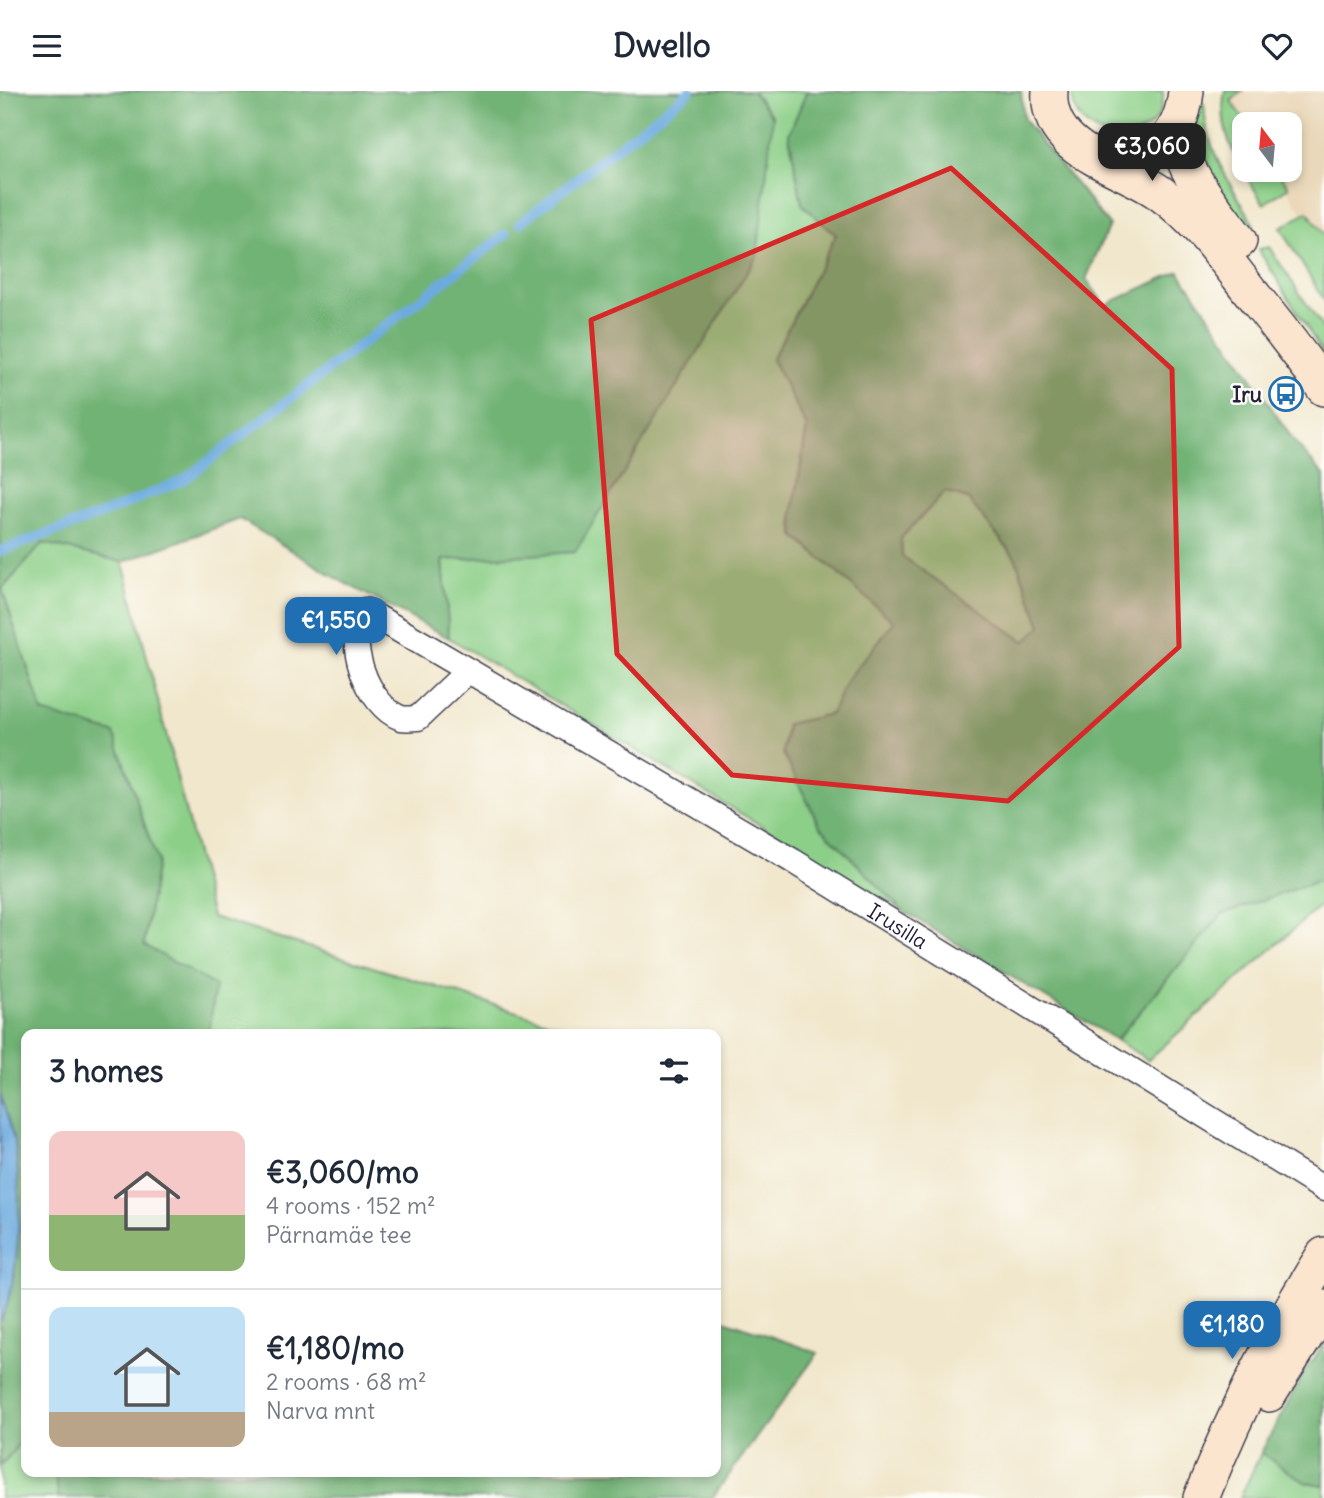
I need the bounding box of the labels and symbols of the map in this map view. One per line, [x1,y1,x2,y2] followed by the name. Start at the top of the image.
[1232,112,1302,182] north arrow
[1095,123,1209,183] pin: €3,060
[1267,375,1305,413] bus stop icon: Iru
[1232,381,1262,408] place label: Iru
[279,597,393,657] pin: €1,550
[863,897,933,954] street label: Irusilla
[1175,1301,1289,1361] pin: €1,180

